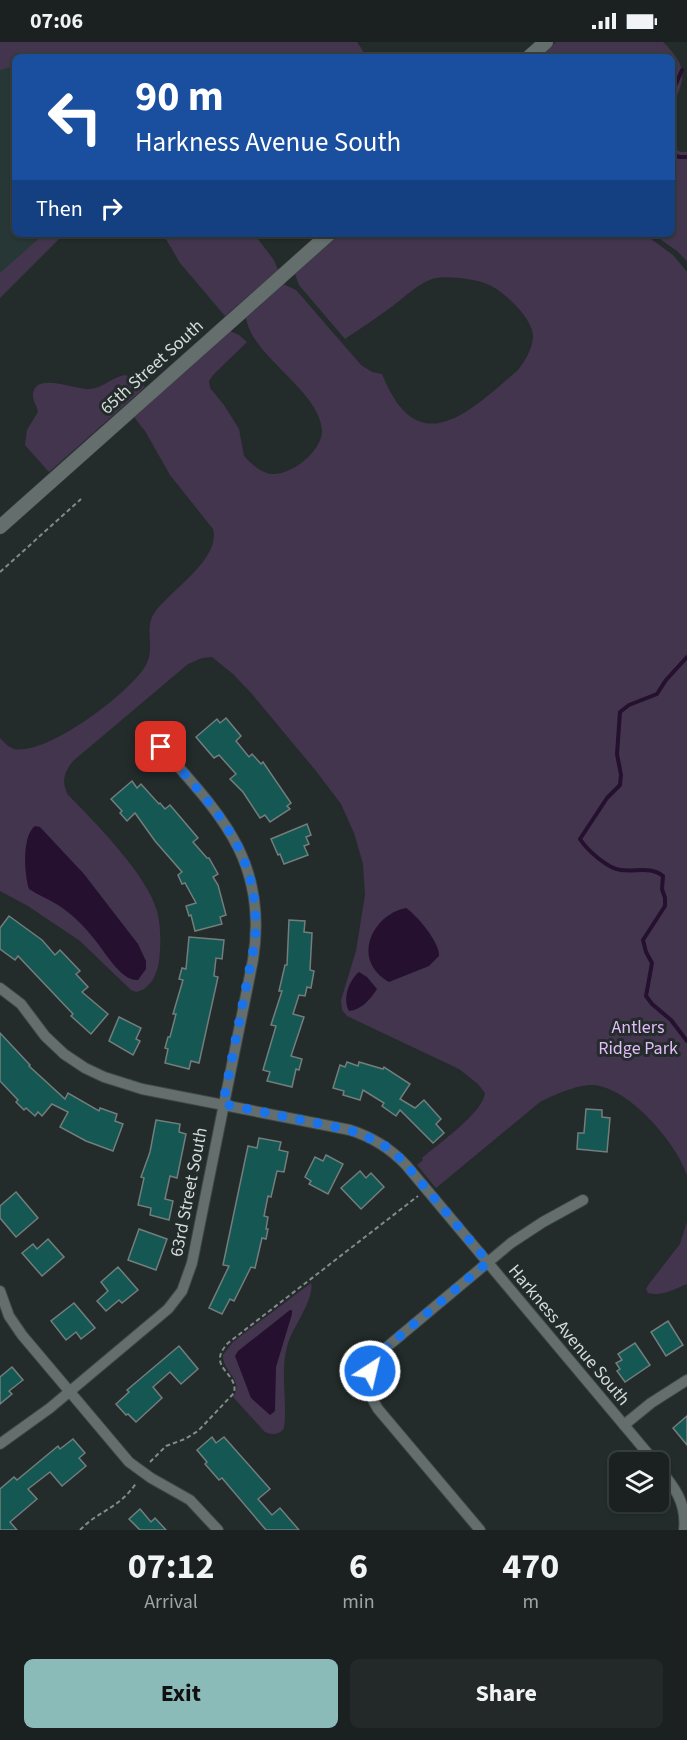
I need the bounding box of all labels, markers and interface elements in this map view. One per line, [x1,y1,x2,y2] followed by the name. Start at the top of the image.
[30,5,83,37] text: 07:06
[135,67,224,127] text: 90 m
[36,78,114,156] icon: left
[135,123,401,162] text: Harkness Avenue South
[95,192,128,225] icon: right
[36,193,83,225] text: Then
[95,314,209,420] street label: 65th Street South
[135,721,186,772] pin
[144,730,177,763] icon: arrive
[598,1015,678,1061] park label: Antlers Ridge Park
[164,1125,214,1259] street label: 63rd Street South
[502,1259,636,1411] street label: Harkness Avenue South
[338,1339,402,1403] position arrow
[609,1452,669,1512] map controls
[609,1452,669,1512] button: layers
[128,1541,215,1592] text: 07:12
[349,1541,368,1592] text: 6
[502,1541,559,1592] text: 470
[144,1588,198,1616] text: Arrival
[342,1588,375,1616] text: min
[522,1588,539,1616] text: m
[24,1659,338,1728] button: Exit
[350,1659,663,1728] button: Share

